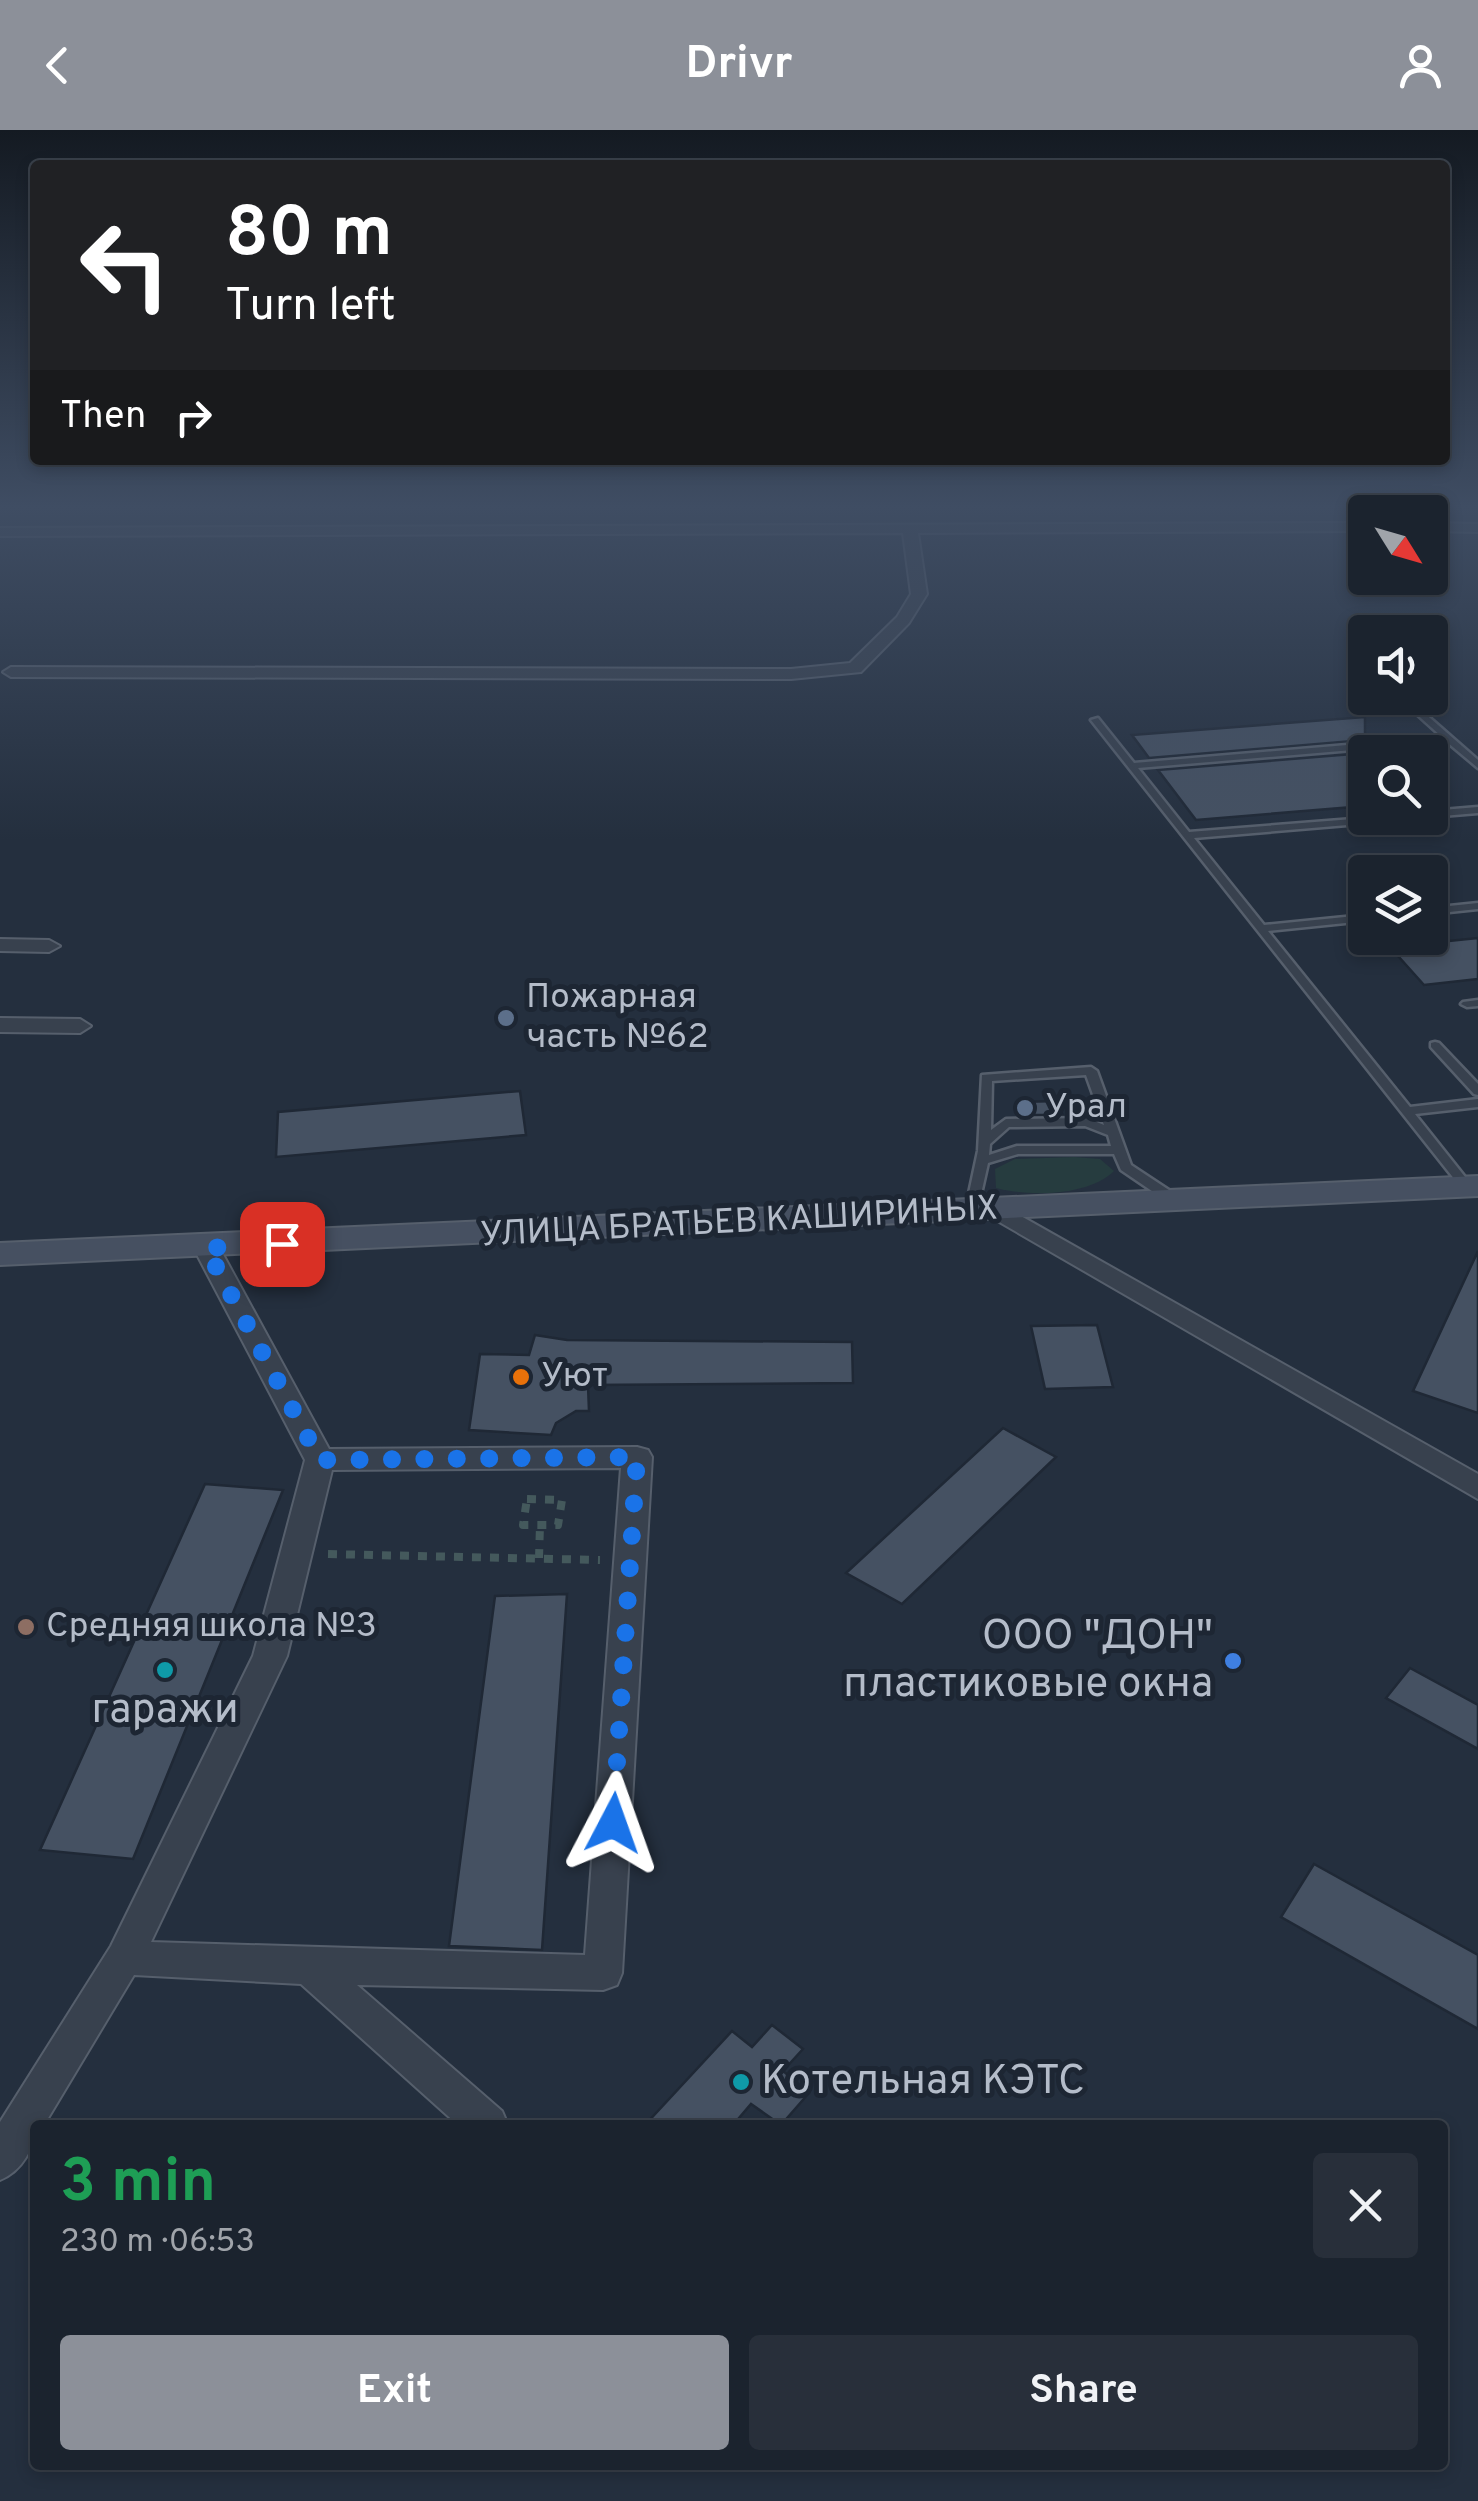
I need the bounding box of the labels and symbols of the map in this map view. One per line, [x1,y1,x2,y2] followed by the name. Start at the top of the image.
[1348,495,1448,595] north arrow
[526,976,709,1060] place label: Пожарная часть №62
[495,1007,517,1029] marker: Пожарная часть №62
[1045,1086,1127,1130] place label: Урал
[1014,1097,1036,1119] marker: Урал
[479,1187,999,1259] street label: УЛИЦА БРАТЬЕВ КАШИРИНЫХ
[240,1202,325,1287] pin
[541,1355,608,1399] place label: Уют
[510,1366,532,1388] marker: Уют
[46,1605,377,1649] place label: Средняя школа №3
[843,1611,1213,1712] place label: ООО "ДОН" пластиковые окна
[15,1616,37,1638] marker: Средняя школа №3
[1222,1650,1244,1672] marker: ООО "ДОН" пластиковые окна
[154,1659,176,1681] marker: гаражи
[91,1685,239,1738] place label: гаражи
[561,1771,665,1875] position arrow
[761,2056,1085,2109] place label: Котельная КЭТС
[730,2071,752,2093] marker: Котельная КЭТС

